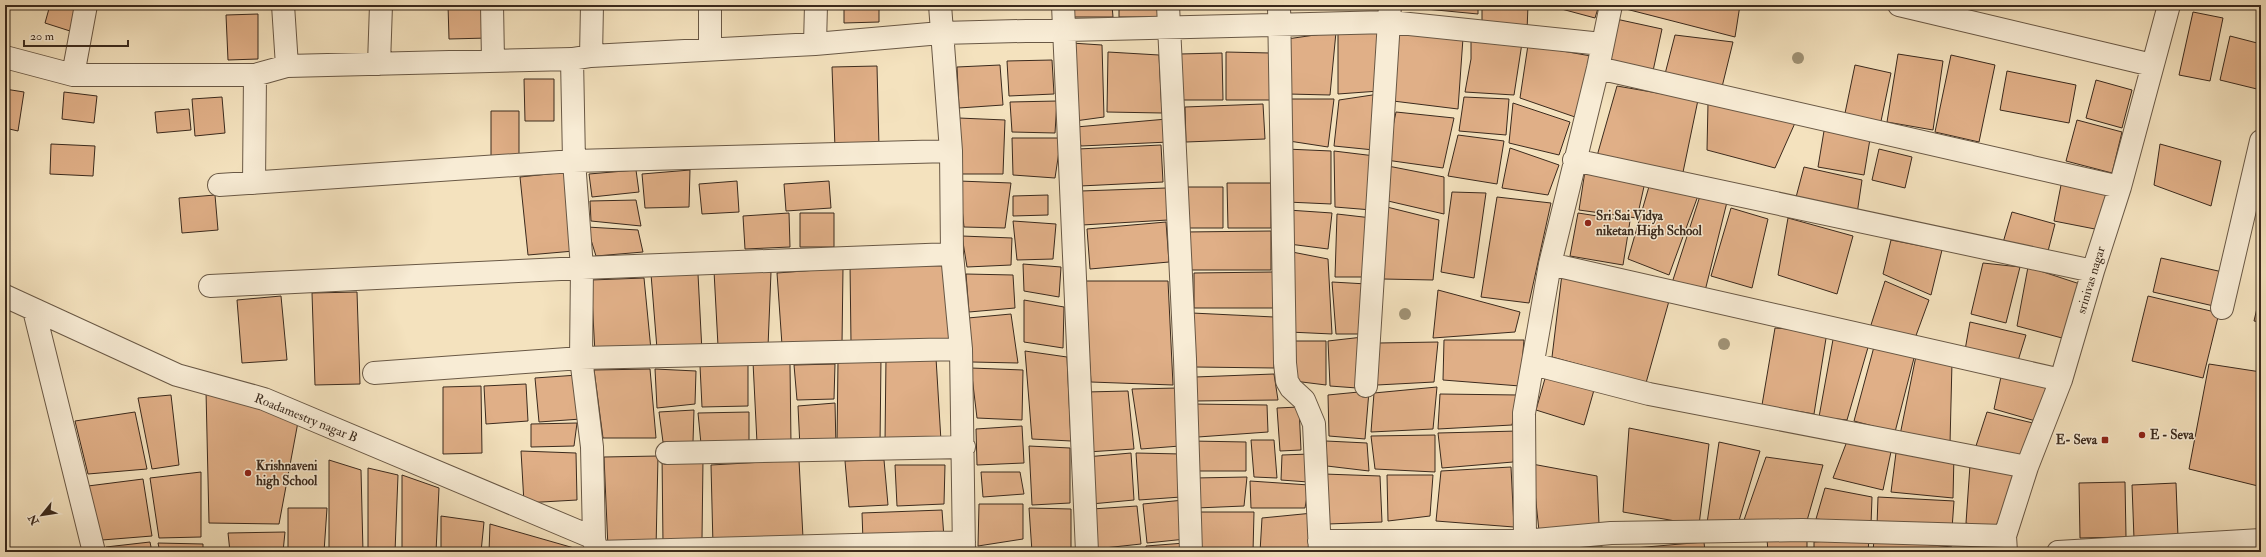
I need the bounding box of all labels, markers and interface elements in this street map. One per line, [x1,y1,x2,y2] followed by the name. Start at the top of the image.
[24,22,128,48] scale bar
[30,29,55,44] text: 20 m
[1595,208,1702,240] place label: Sri Sai Vidya niketan High School
[1583,218,1593,228] marker: Sri Sai Vidya niketan High School
[2073,244,2109,316] street label: srinivas nagar
[252,390,360,447] street label: Roadamestry nagar B
[2150,427,2195,443] place label: E - Seva
[2137,430,2147,440] marker: E - Seva
[2056,432,2098,448] place label: E- Seva
[2100,435,2110,445] marker: E- Seva
[256,458,318,490] place label: Krishnaveni high School
[243,468,253,478] marker: Krishnaveni high School
[22,495,62,535] north arrow
[25,511,42,528] text: N

